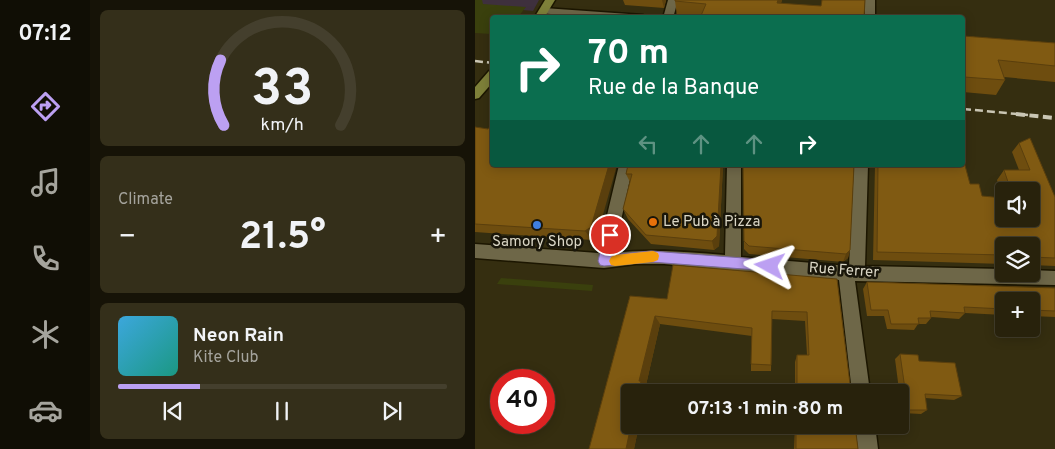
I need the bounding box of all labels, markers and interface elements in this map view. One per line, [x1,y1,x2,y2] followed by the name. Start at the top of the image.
[18,21,72,48] text: 07:12
[588,32,669,76] text: 70 m
[505,35,570,100] icon: right
[251,58,314,124] text: 33
[588,75,759,102] text: Rue de la Banque
[28,89,63,124] icon: directions
[261,114,304,137] text: km/h
[634,130,662,158] icon: left
[687,130,715,158] icon: ahead
[740,130,768,158] icon: ahead
[793,130,821,158] icon: right
[28,165,63,200] icon: music
[995,182,1040,337] map controls
[995,182,1040,227] button: sound
[118,190,173,210] text: Climate
[663,213,760,232] place label: Le Pub à Pizza
[239,214,326,263] text: 21.5°
[589,214,631,256] pin
[647,216,659,228] marker: Le Pub à Pizza
[531,219,543,231] marker: Samory Shop
[118,220,136,256] text: −
[429,220,447,256] text: +
[596,221,624,249] icon: arrive
[492,233,582,252] place label: Samory Shop
[995,237,1040,282] button: layers
[743,239,795,291] position arrow
[28,241,63,276] icon: phone
[808,259,880,283] street label: Rue Ferrer
[995,292,1040,337] button: +
[28,317,63,352] icon: climate
[193,324,284,348] text: Neon Rain
[193,348,258,368] text: Kite Club
[490,369,555,434] speed limit sign: 40
[28,393,63,428] icon: car
[159,397,187,425] icon: previous
[268,397,296,425] icon: pause
[378,397,406,425] icon: next
[687,397,843,421] text: 07:13 · 1 min · 80 m

